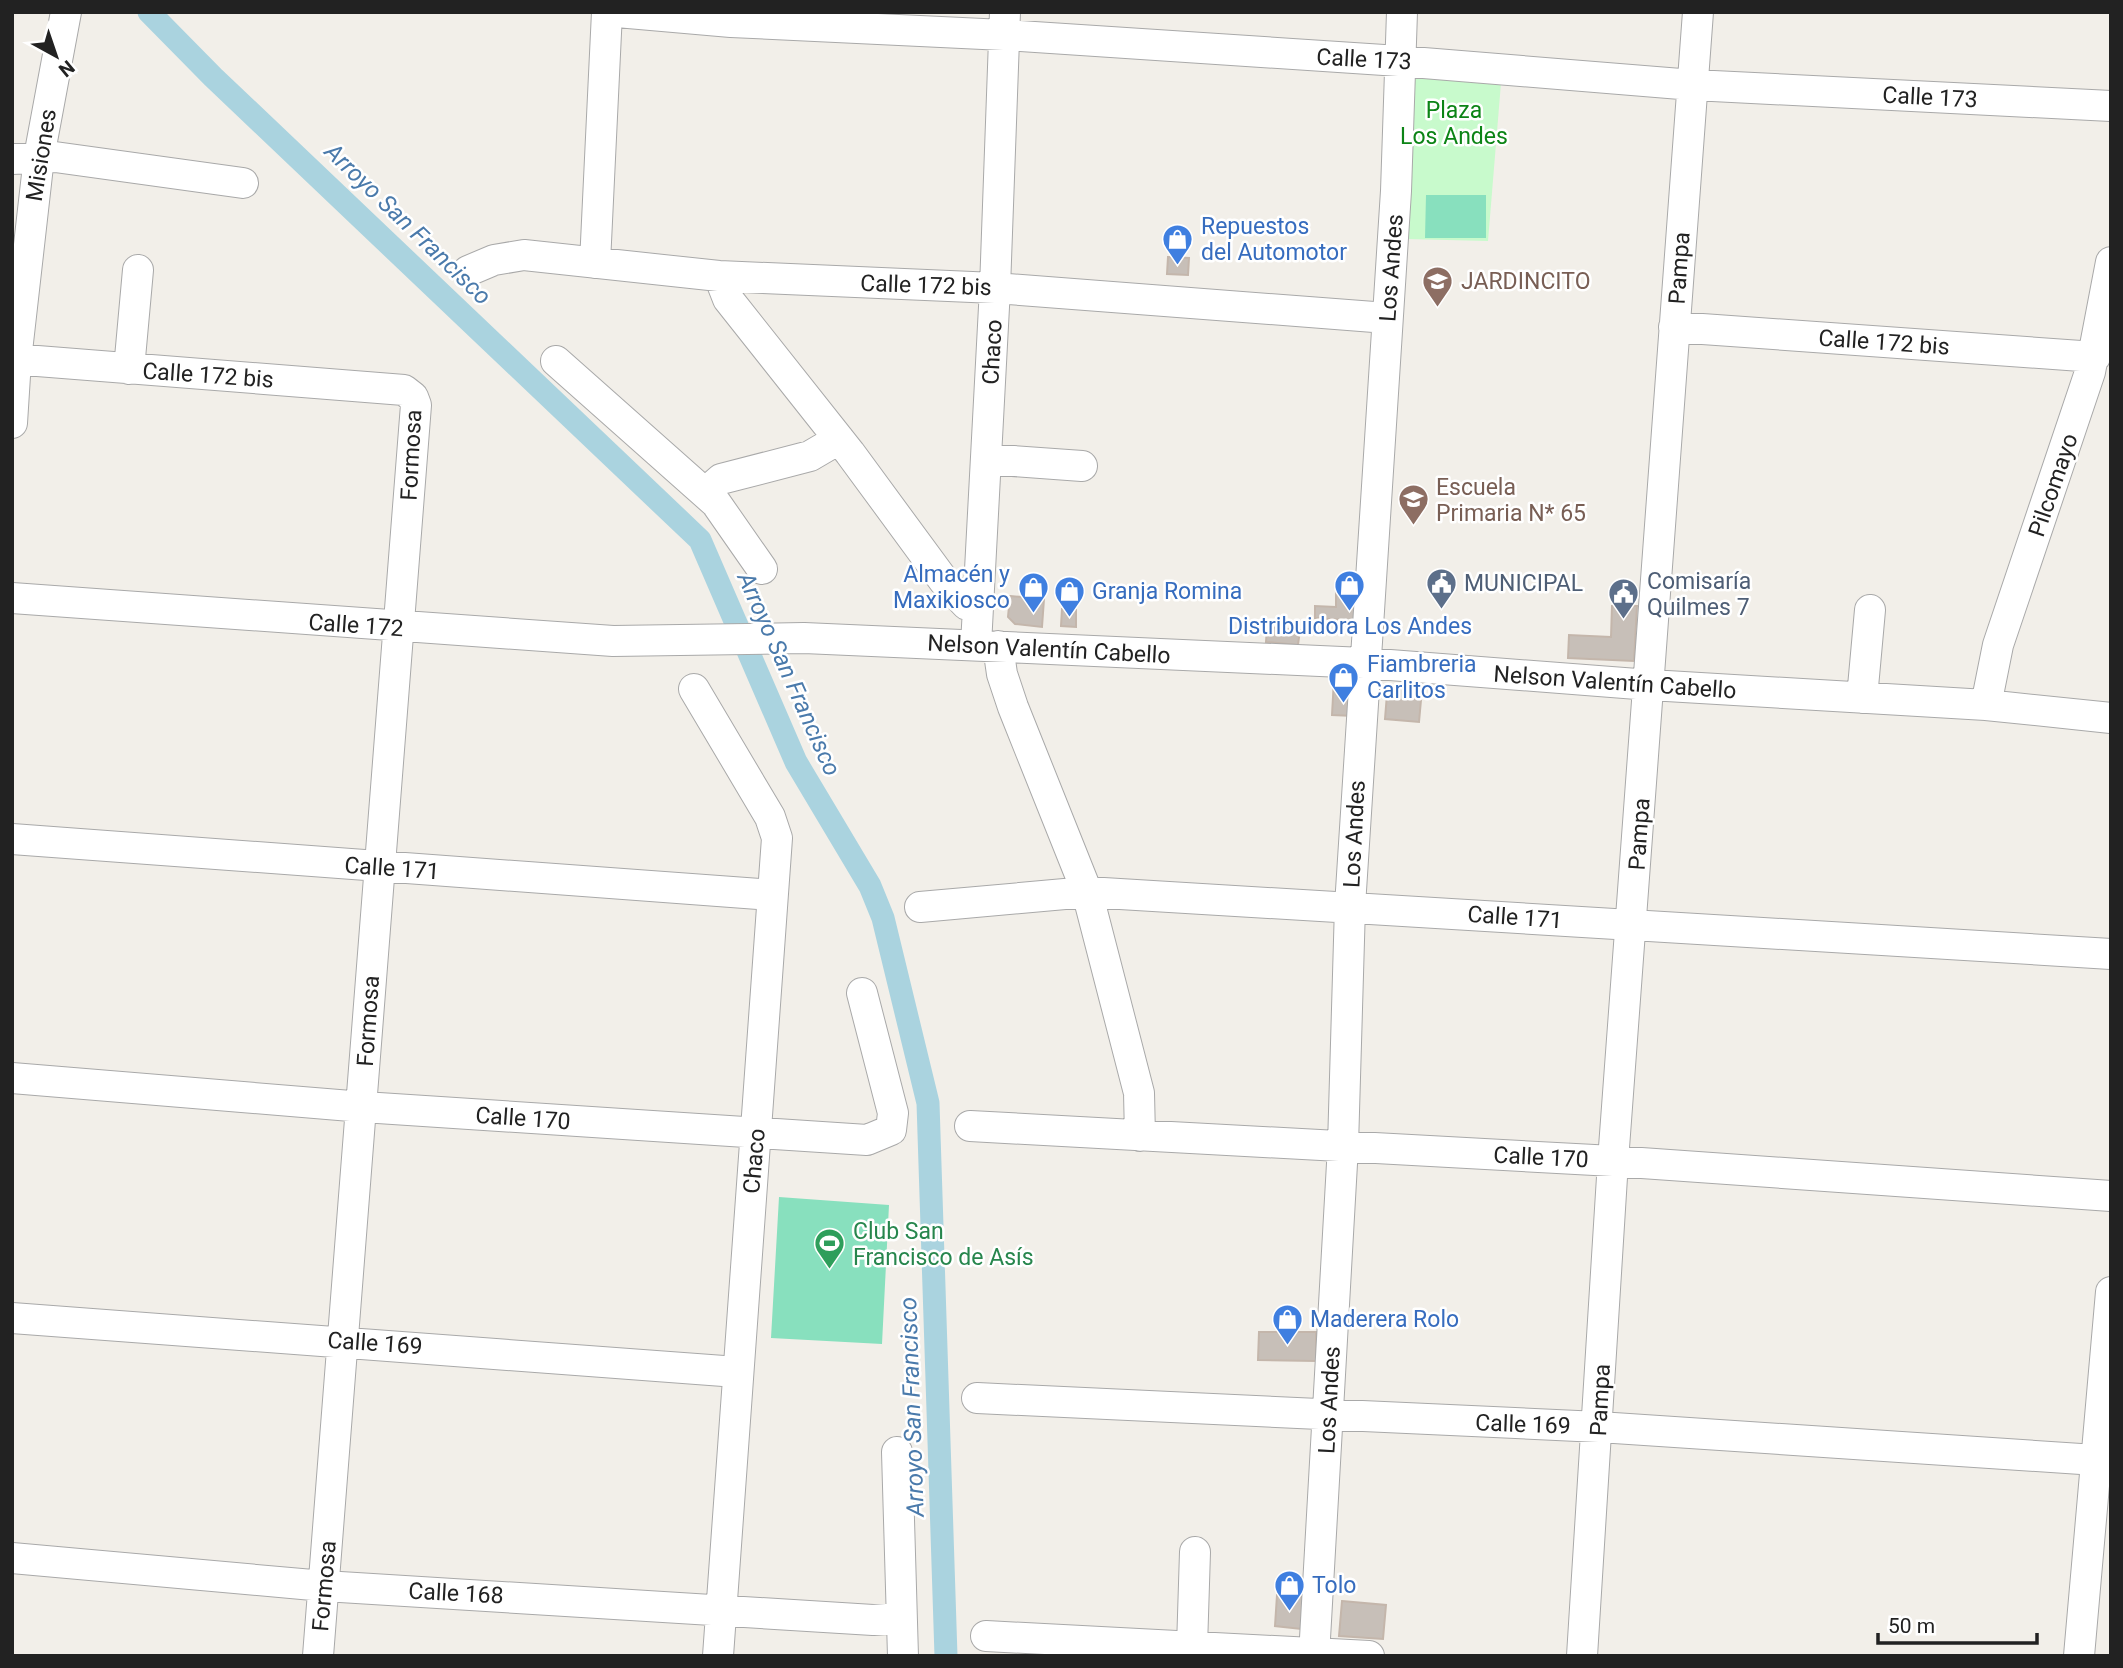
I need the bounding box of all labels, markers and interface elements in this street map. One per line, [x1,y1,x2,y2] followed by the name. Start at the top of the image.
[21,21,91,91] north arrow
[1316,44,1412,75] street label: Calle 173
[54,56,79,82] text: N
[1882,82,1978,113] street label: Calle 173
[1400,97,1508,150] park label: Plaza Los Andes
[21,107,62,203] street label: Misiones
[318,137,497,310] water label: Arroyo San Francisco
[1201,213,1347,266] place label: Repuestos del Automotor
[1374,213,1409,323] street label: Los Andes
[1161,222,1195,266] shop icon: Repuestos del Automotor
[1664,231,1695,305] street label: Pampa
[1421,264,1455,308] school or university icon: JARDINCITO
[1461,268,1591,295] place label: JARDINCITO
[860,270,992,301] street label: Calle 172 bis
[977,319,1008,385] street label: Chaco
[1817,324,1950,361] street label: Calle 172 bis
[141,357,274,394] street label: Calle 172 bis
[396,409,427,501] street label: Formosa
[2023,430,2084,540] street label: Pilcomayo
[1436,474,1586,527] place label: Escuela Primaria N* 65
[1396,483,1430,527] school or university icon: Escuela Primaria N* 65
[893,561,1010,614] place label: Almacén y Maxikiosco
[1424,566,1458,610] public building icon: MUNICIPAL
[731,567,847,780] water label: Arroyo San Francisco
[1333,568,1367,612] shop icon: Distribuidora Los Andes
[1647,568,1751,621] place label: Comisaría Quilmes 7
[1016,570,1050,614] shop icon: Almacén y Maxikiosco
[1464,570,1583,597] place label: MUNICIPAL
[1052,574,1086,618] shop icon: Granja Romina
[1607,577,1641,621] public building icon: Comisaría Quilmes 7
[1092,578,1242,605] place label: Granja Romina
[307,609,405,642] street label: Calle 172
[1228,613,1472,640] place label: Distribuidora Los Andes
[927,630,1171,669] street label: Nelson Valentín Cabello
[1367,651,1477,704] place label: Fiambreria Carlitos
[1327,660,1361,704] shop icon: Fiambreria Carlitos
[1493,661,1737,704] street label: Nelson Valentín Cabello
[1338,779,1371,889] street label: Los Andes
[1624,797,1655,871] street label: Pampa
[343,852,440,885] street label: Calle 171
[1466,901,1563,934] street label: Calle 171
[352,975,385,1067] street label: Formosa
[474,1102,571,1135] street label: Calle 170
[738,1127,771,1195] street label: Chaco
[1493,1142,1589,1173] street label: Calle 170
[853,1218,1034,1271] place label: Club San Francisco de Asís
[813,1227,847,1271] sports icon: Club San Francisco de Asís
[894,1297,930,1518] water label: Arroyo San Francisco
[1270,1302,1304,1346] shop icon: Maderera Rolo
[1310,1306,1459,1333] place label: Maderera Rolo
[326,1327,423,1360] street label: Calle 169
[1313,1345,1346,1455] street label: Los Andes
[1585,1363,1616,1437] street label: Pampa
[1475,1409,1571,1440] street label: Calle 169
[307,1540,342,1633] street label: Formosa
[1272,1568,1306,1612] shop icon: Tolo
[1312,1572,1356,1599] place label: Tolo
[408,1578,504,1609] street label: Calle 168
[1878,1602,2037,1646] scale bar
[1888,1614,1935,1638] text: 50 m

